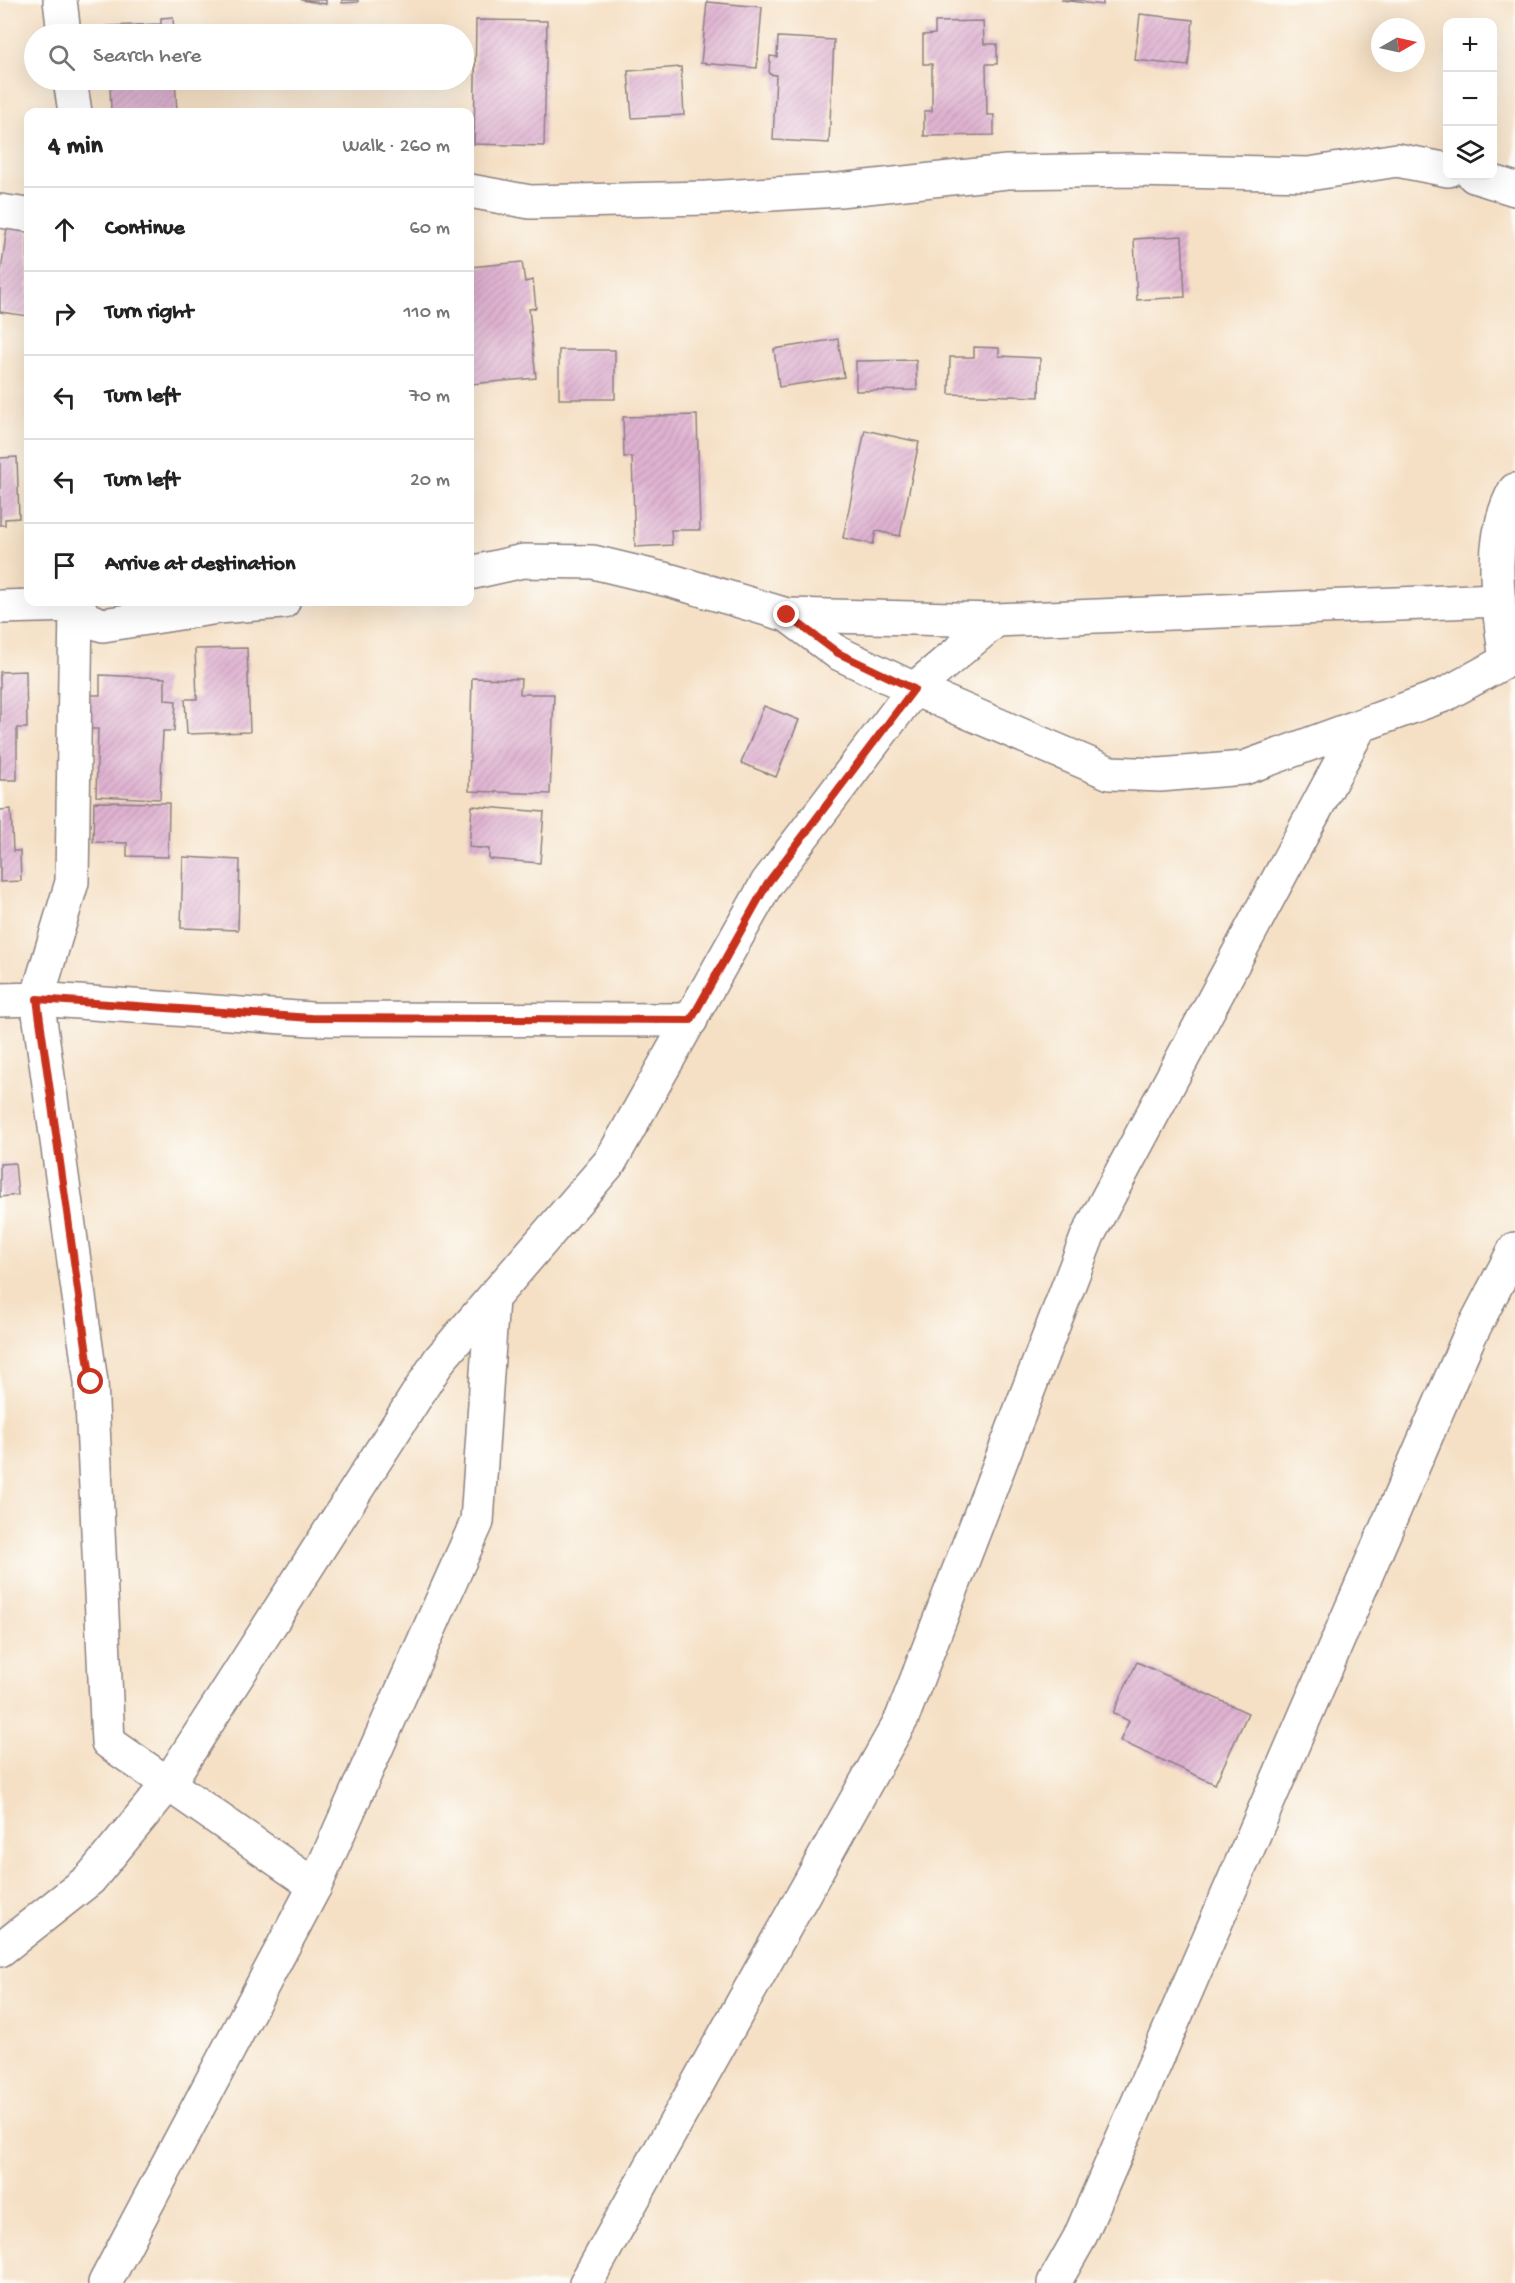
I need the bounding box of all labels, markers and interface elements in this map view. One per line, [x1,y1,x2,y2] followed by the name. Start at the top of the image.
[1371,18,1425,72] north arrow
[1443,18,1497,180] map controls
[1443,18,1497,72] button: +
[24,24,474,90] search box
[45,41,78,74] icon: search
[93,44,201,70] text: Search here
[1443,72,1497,126] button: −
[1443,126,1497,180] button: layers
[48,132,103,163] text: 4 min
[343,136,450,159] text: Walk · 260 m
[48,213,81,246] icon: ahead
[105,216,185,242] text: Continue
[410,218,450,241] text: 60 m
[48,297,81,330] icon: right
[105,300,193,326] text: Turn right
[404,302,450,325] text: 110 m
[48,381,81,414] icon: left
[105,384,179,410] text: Turn left
[409,386,450,409] text: 70 m
[48,465,81,498] icon: left
[105,468,179,494] text: Turn left
[410,470,450,493] text: 20 m
[48,549,81,582] icon: arrive
[105,552,295,578] text: Arrive at destination
[773,601,799,627] route end
[77,1368,103,1394] route start

